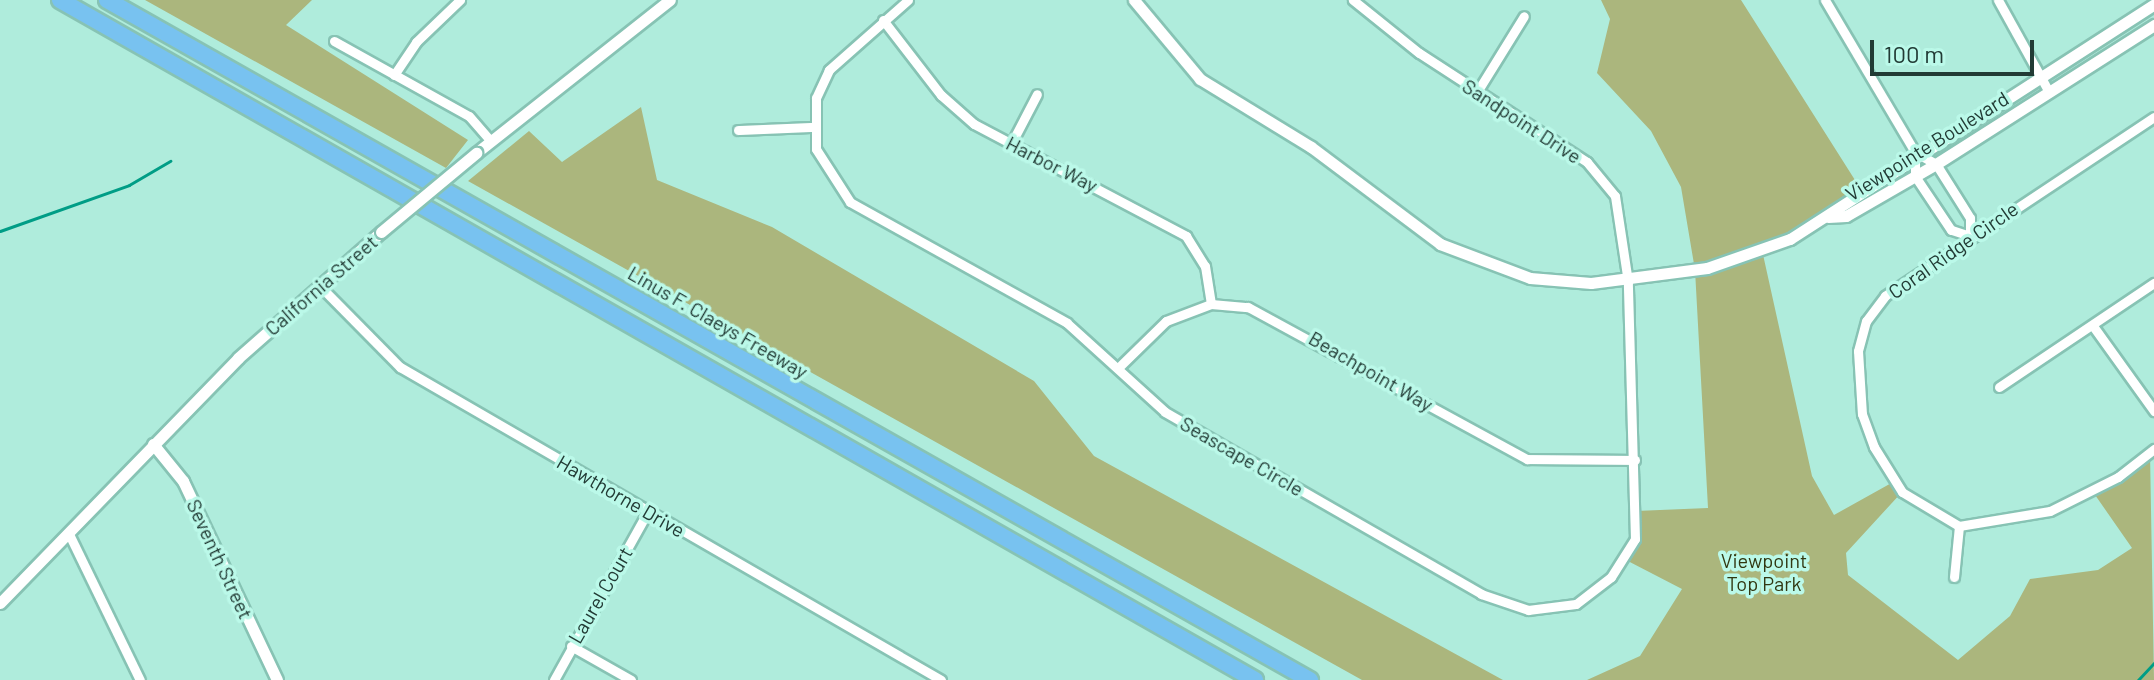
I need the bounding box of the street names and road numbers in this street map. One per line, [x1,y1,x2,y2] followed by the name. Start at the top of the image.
[1458,74,1586,168] street label: Sandpoint Drive
[1841,86,2013,206] street label: Viewpointe Boulevard
[1002,131,1102,197] street label: Harbor Way
[1884,196,2022,304] street label: Coral Ridge Circle
[260,230,382,340] street label: California Street
[624,261,812,383] street label: Linus F. Claeys Freeway
[1305,326,1437,416] street label: Beachpoint Way
[1176,411,1308,501] street label: Seascape Circle
[553,450,689,542] street label: Hawthorne Drive
[182,495,258,623] street label: Seventh Street
[563,543,637,647] street label: Laurel Court

